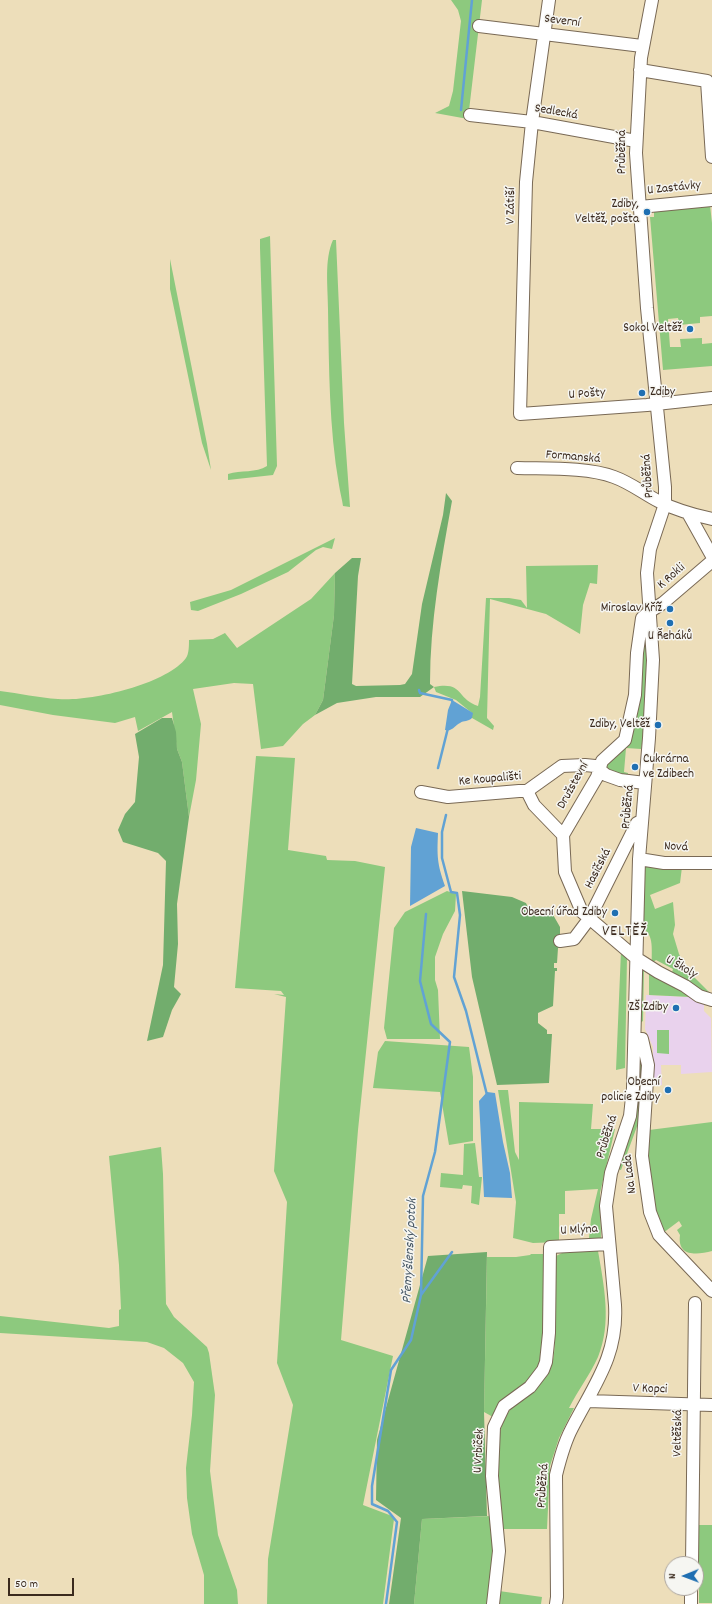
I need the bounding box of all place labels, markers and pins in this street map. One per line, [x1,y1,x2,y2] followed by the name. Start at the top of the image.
[575,197,639,228] place label: Zdiby, Veltěž, pošta
[642,207,652,217] marker: Zdiby, Veltěž, pošta
[623,321,682,337] place label: Sokol Veltěž
[685,324,695,334] marker: Sokol Veltěž
[650,385,675,401] place label: Zdiby
[637,388,647,398] marker: Zdiby
[601,601,662,617] place label: Miroslav Kříž
[665,604,675,614] marker: Miroslav Kříž
[665,618,675,628] marker: U Řeháků
[648,629,692,645] place label: U Řeháků
[589,717,650,733] place label: Zdiby, Veltěž
[653,720,663,730] marker: Zdiby, Veltěž
[643,752,694,783] place label: Cukrárna ve Zdibech
[630,762,640,772] marker: Cukrárna ve Zdibech
[521,905,607,921] place label: Obecní úřad Zdiby
[610,908,620,918] marker: Obecní úřad Zdiby
[629,1000,668,1016] place label: ZŠ Zdiby
[671,1003,681,1013] marker: ZŠ Zdiby
[601,1075,660,1106] place label: Obecní policie Zdiby
[663,1085,673,1095] marker: Obecní policie Zdiby

